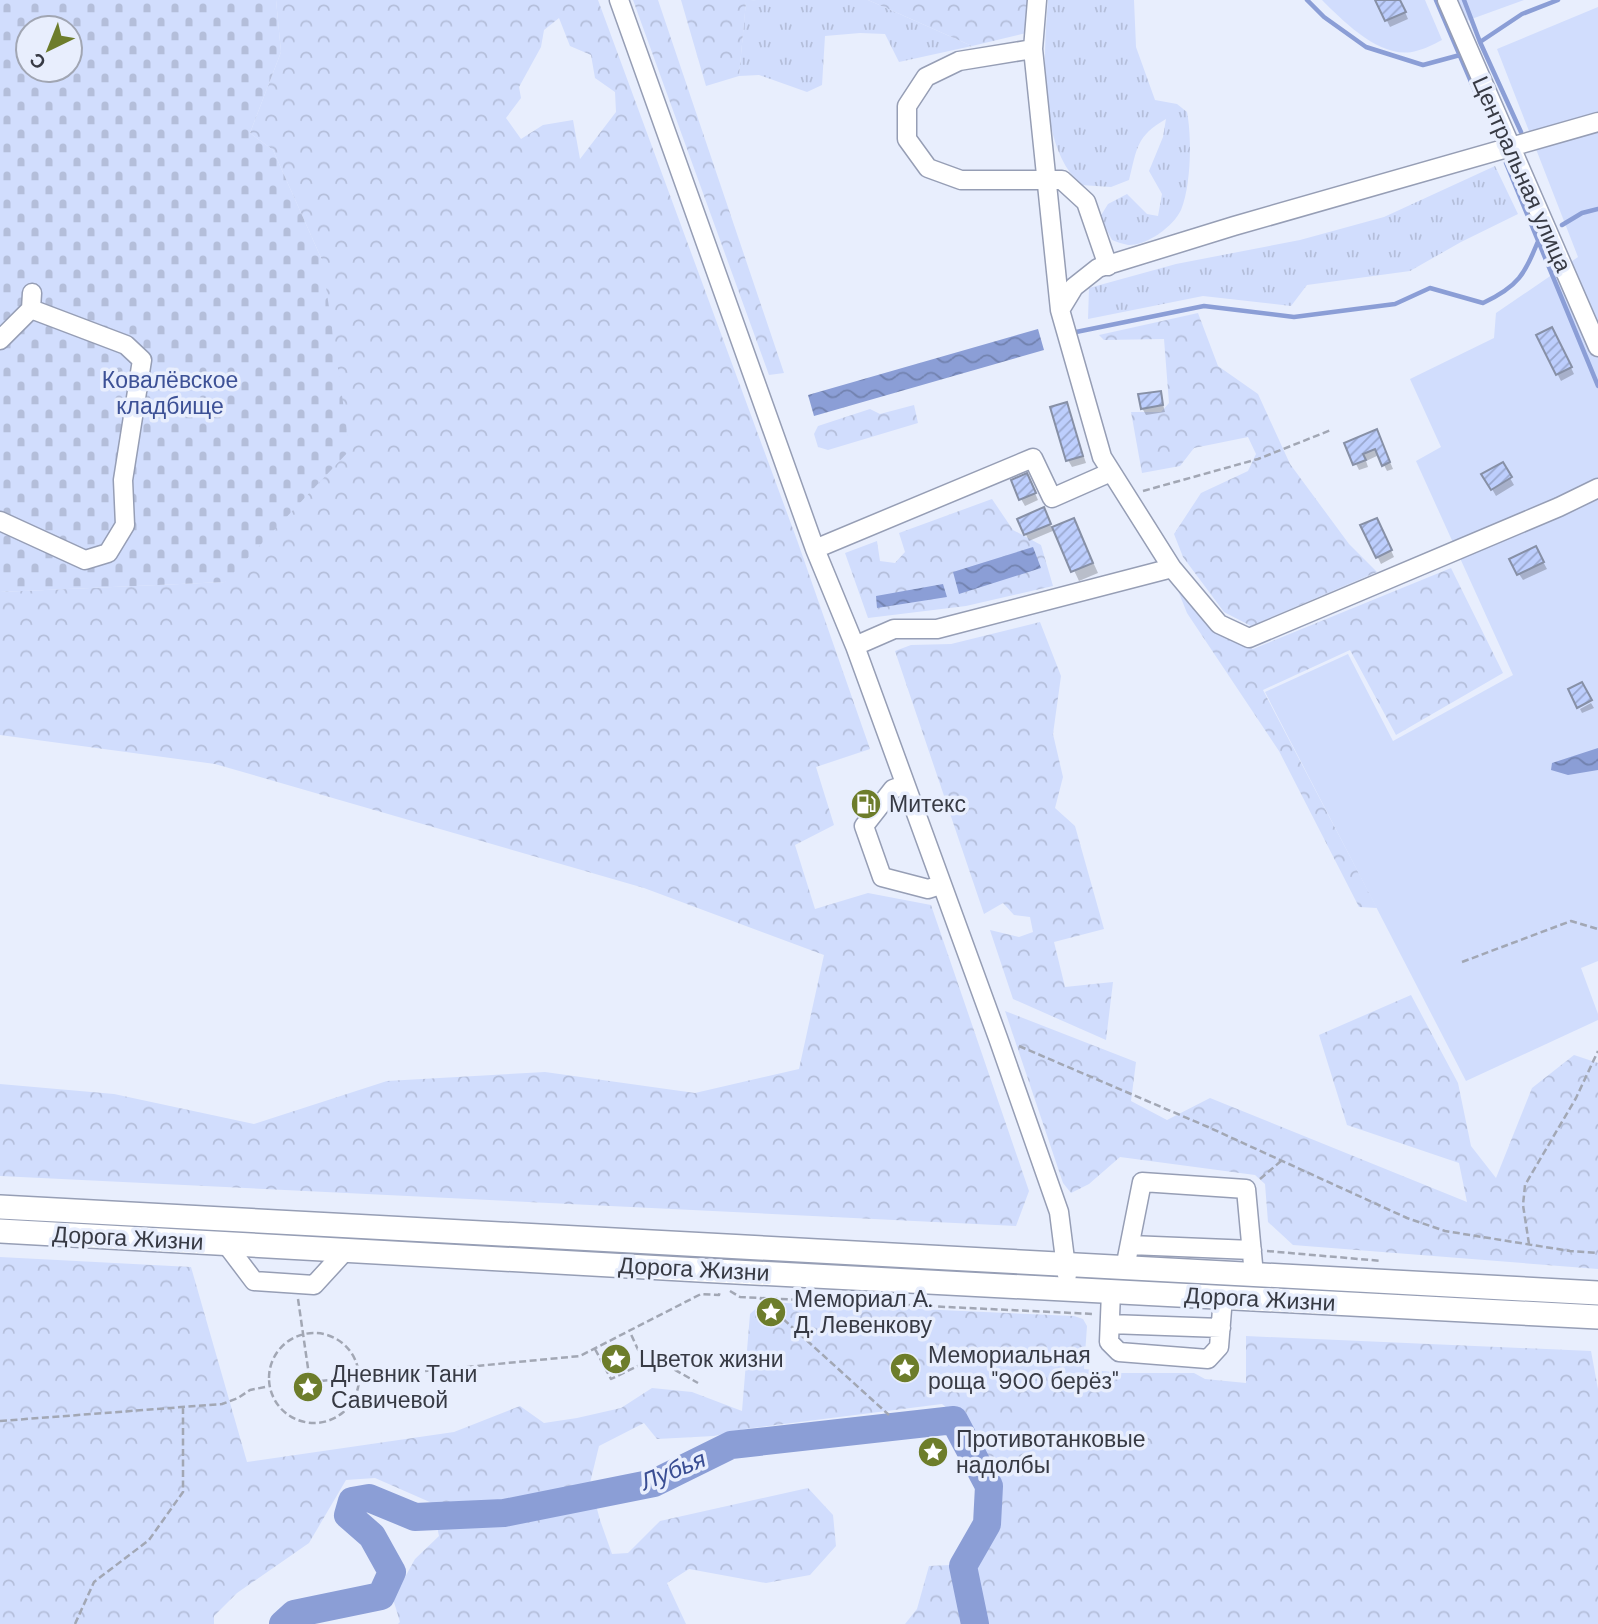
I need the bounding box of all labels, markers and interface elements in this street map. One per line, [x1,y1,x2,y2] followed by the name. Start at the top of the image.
[14,14,84,84] north arrow
[24,47,51,75] text: С
[1465,71,1579,277] street label: Центральная улица
[102,365,238,421] park label: Ковалёвское кладбище
[849,787,883,821] fuel station icon: Митекс
[889,789,966,819] place label: Митекс
[52,1219,204,1257] street label: Дорога Жизни
[618,1250,770,1288] street label: Дорога Жизни
[1184,1280,1336,1318] street label: Дорога Жизни
[794,1284,933,1340] place label: Мемориал А. Д. Левенкову
[754,1295,788,1329] place icon: Мемориал А. Д. Левенкову
[928,1340,1119,1396] place label: Мемориальная роща "900 берёз"
[599,1342,633,1376] place icon: Цветок жизни
[639,1344,784,1374] place label: Цветок жизни
[888,1351,922,1385] place icon: Мемориальная роща "900 берёз"
[331,1359,477,1415] place label: Дневник Тани Савичевой
[291,1370,325,1404] place icon: Дневник Тани Савичевой
[956,1424,1146,1480] place label: Противотанковые надолбы
[916,1435,950,1469] place icon: Противотанковые надолбы
[634,1443,710,1498] water label: Лубья

